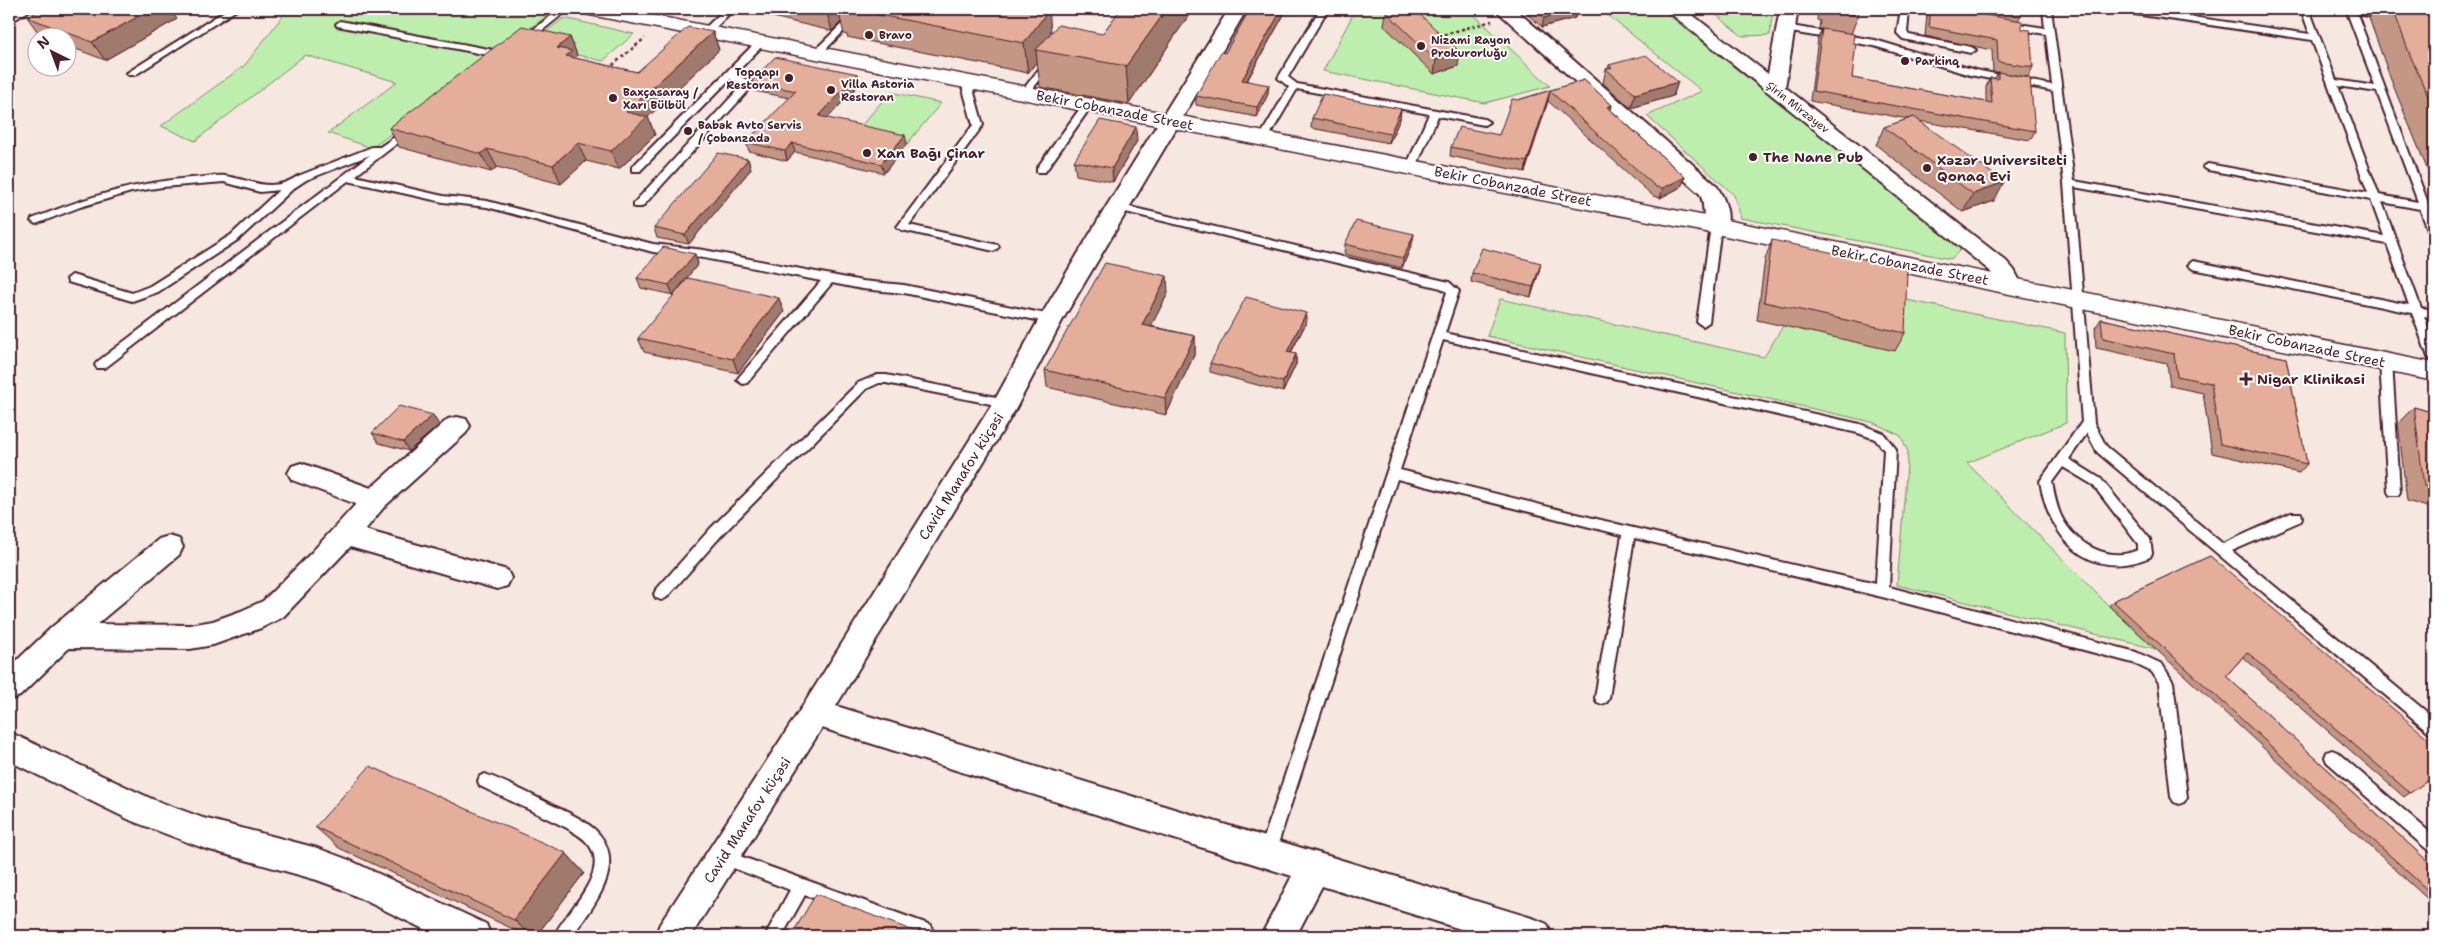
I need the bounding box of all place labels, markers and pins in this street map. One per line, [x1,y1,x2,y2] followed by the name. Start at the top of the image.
[879,28,912,43] place label: Bravo
[863,29,875,41] marker: Bravo
[1431,33,1511,61] place label: Nizami Rayon Prokurorluğu
[1415,40,1427,52] marker: Nizami Rayon Prokurorluğu
[1915,54,1960,69] place label: Parkinq
[1899,55,1911,67] marker: Parkinq
[726,65,780,93] place label: Topqapı Restoran
[783,72,795,84] marker: Topqapı Restoran
[841,77,915,105] place label: Villa Astoria Restoran
[825,84,837,96] marker: Villa Astoria Restoran
[623,85,699,113] place label: Baxçasaray / Xarı Bülbül
[607,92,619,104] marker: Baxçasaray / Xarı Bülbül
[698,118,802,146] place label: Babək Avto Servis / Çobanzadə
[682,125,694,137] marker: Babək Avto Servis / Çobanzadə
[877,144,985,162] place label: Xan Bağı Çinar
[861,147,873,159] marker: Xan Bağı Çinar
[1763,148,1864,166] place label: The Nane Pub
[1747,151,1759,163] marker: The Nane Pub
[1937,151,2067,185] place label: Xəzər Universiteti Qonaq Evi
[1921,162,1933,174] marker: Xəzər Universiteti Qonaq Evi
[2257,370,2365,388] place label: Nigar Klinikasi
[2239,372,2253,386] marker: Nigar Klinikasi

